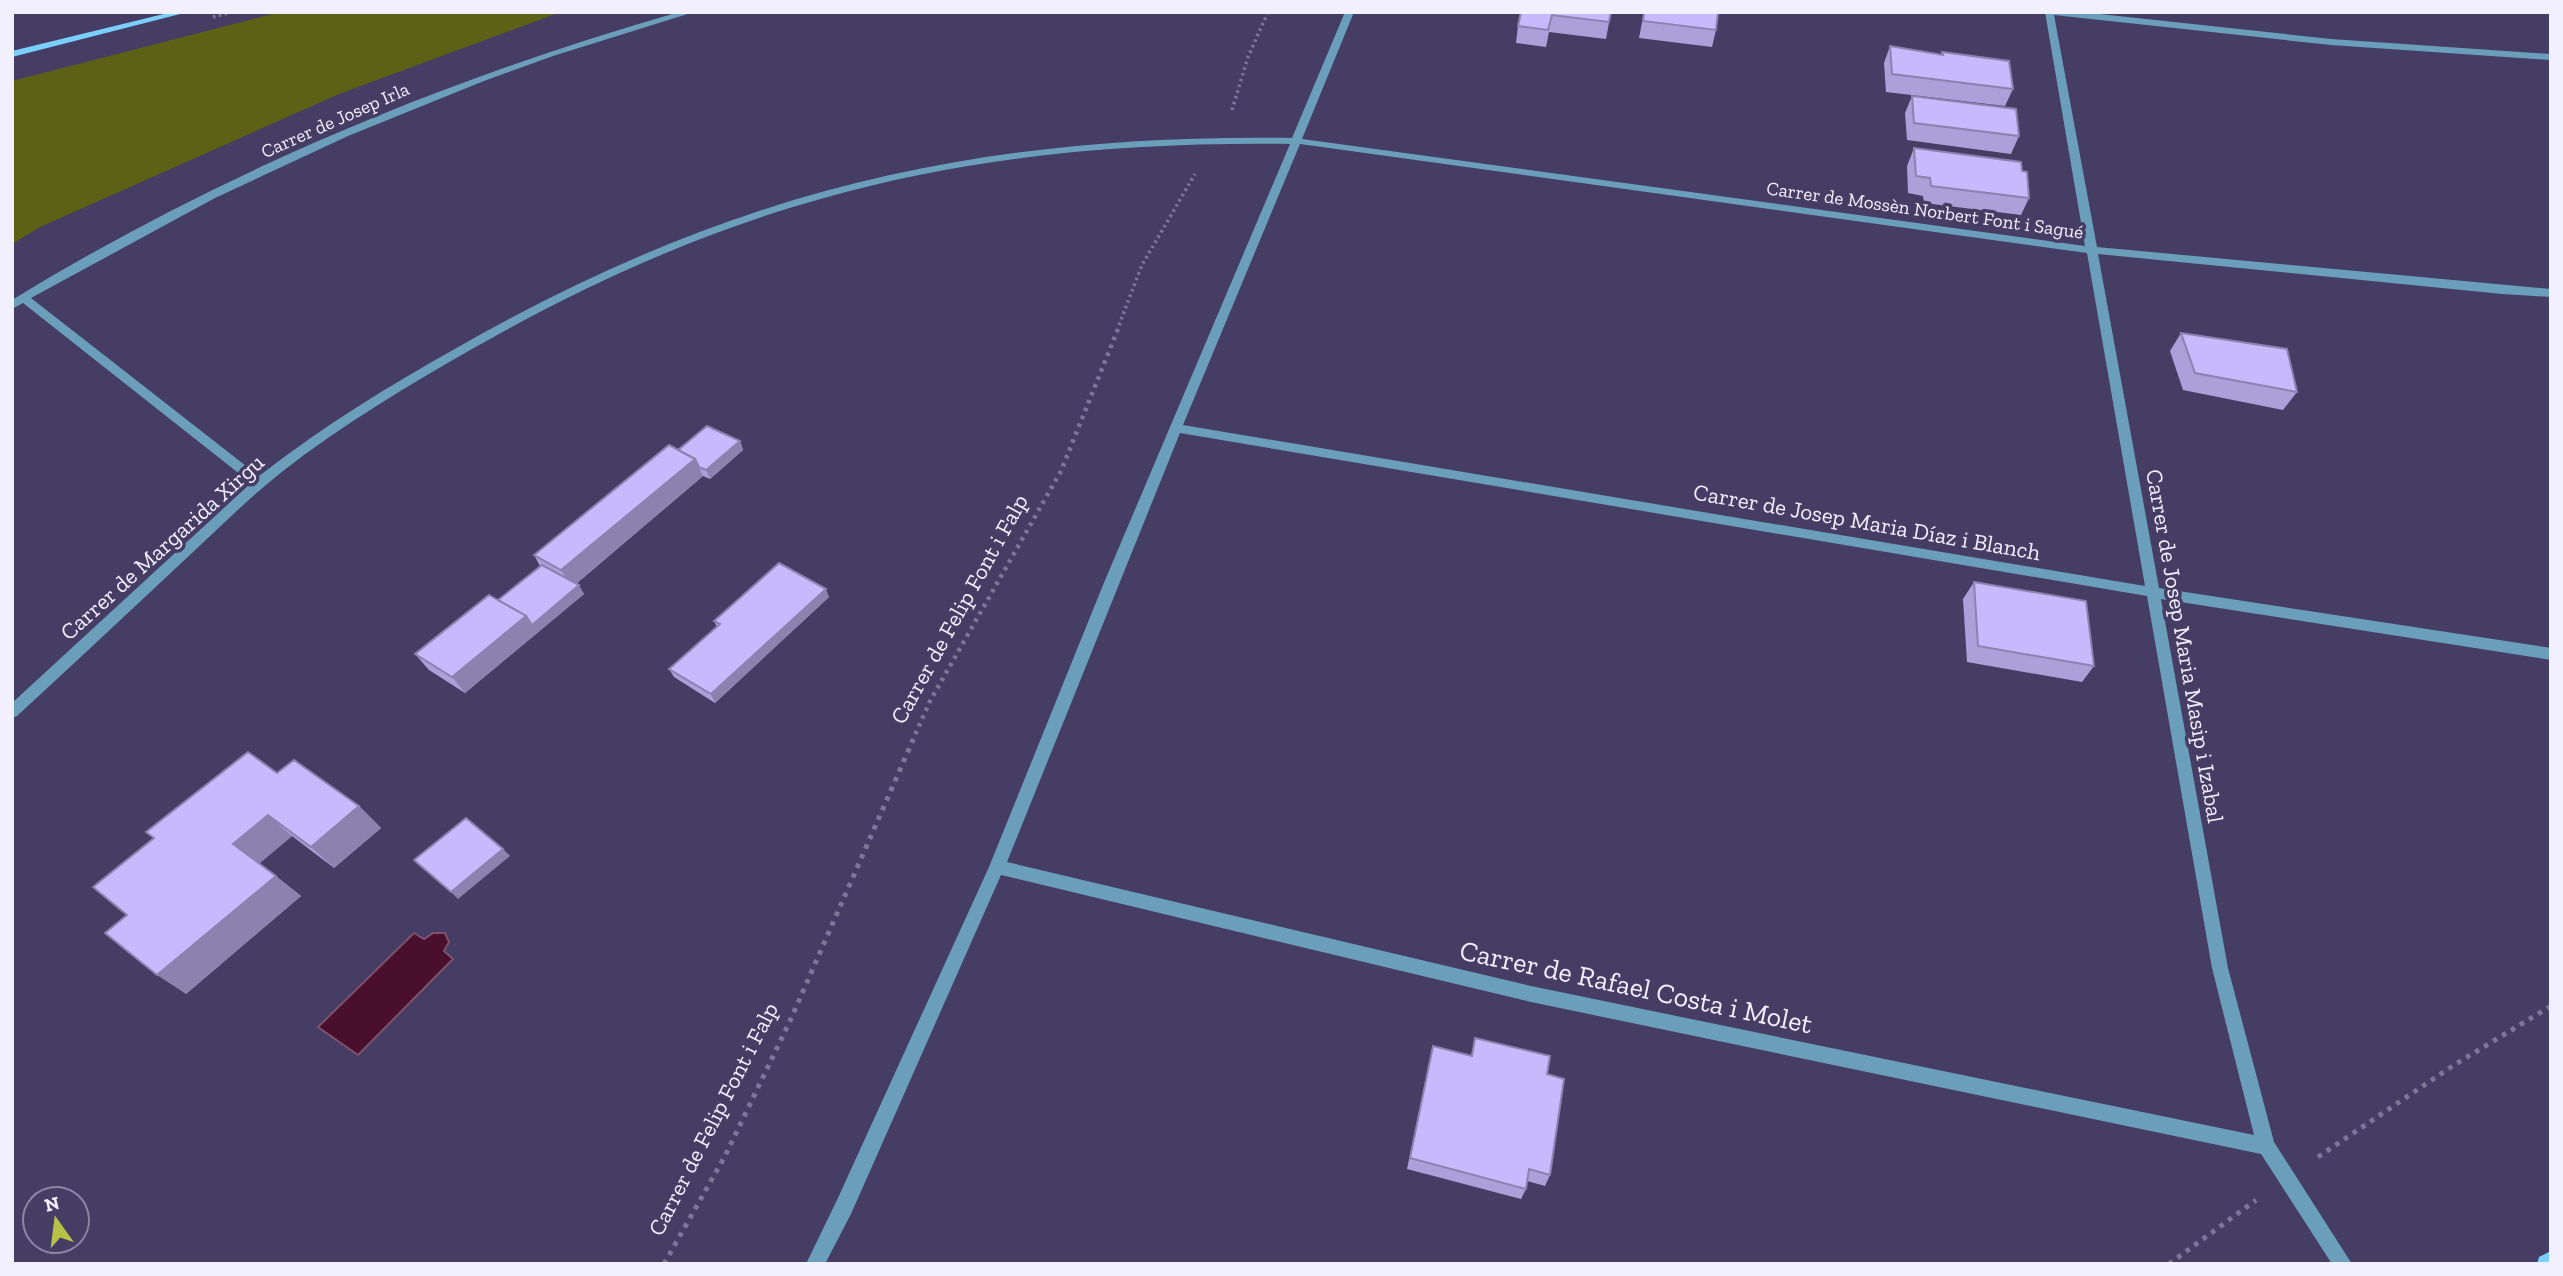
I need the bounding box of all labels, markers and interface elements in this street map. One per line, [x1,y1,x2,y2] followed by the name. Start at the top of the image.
[257,77,413,163] street label: Carrer de Josep Irla
[1765,176,2085,244] street label: Carrer de Mossèn Norbert Font i Sagué
[54,448,270,646] street label: Carrer de Margarida Xirgu
[2140,467,2230,825] street label: Carrer de Josep Maria Masip i Izabal
[1691,478,2043,566] street label: Carrer de Josep Maria Díaz i Blanch
[884,489,1034,729] street label: Carrer de Felip Font i Falp
[1457,933,1816,1041] street label: Carrer de Rafael Costa i Molet
[642,998,784,1240] street label: Carrer de Felip Font i Falp
[21,1185,91,1255] north arrow
[42,1191,62,1217] text: N

